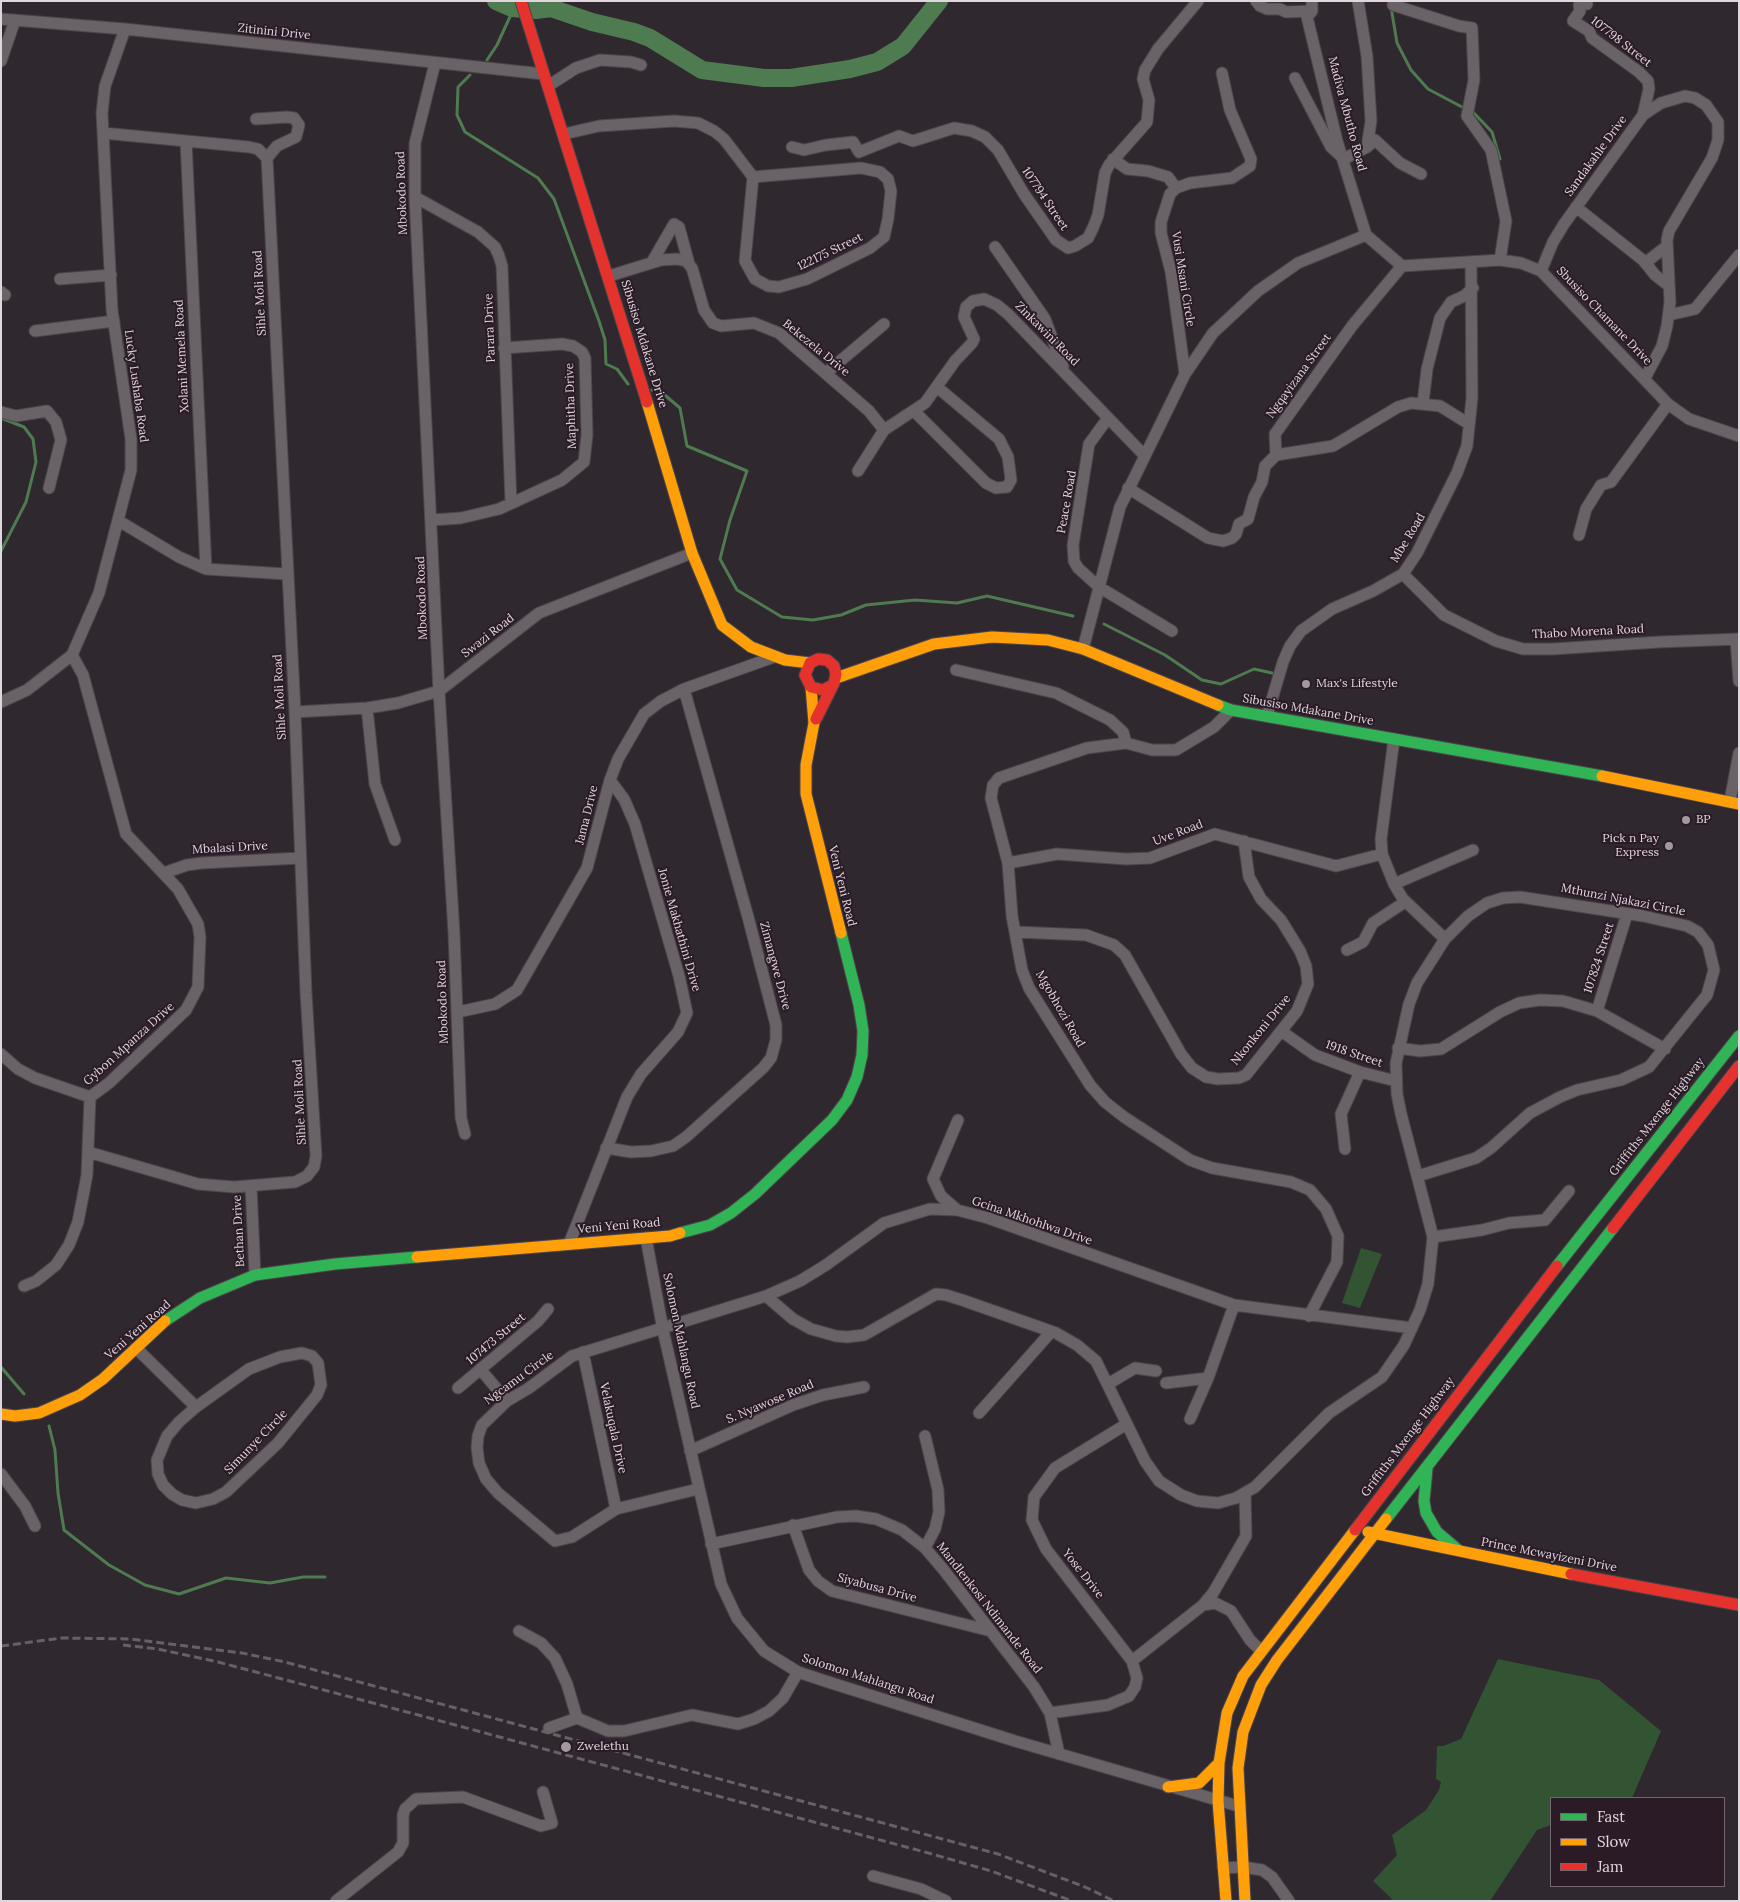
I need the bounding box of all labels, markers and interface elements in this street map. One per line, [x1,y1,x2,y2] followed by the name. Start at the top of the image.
[1588,14,1654,70] street label: 107798 Street
[237,21,311,43] street label: Zitinini Drive
[1325,55,1369,173] street label: Madiva Mbutho Road
[1562,113,1630,199] street label: Sandakahle Drive
[393,151,411,235] street label: Mbokodo Road
[1019,165,1071,233] street label: 107794 Street
[795,230,865,274] street label: 122175 Street
[1168,230,1198,328] street label: Vusi Msani Circle
[251,250,269,336] street label: Sihle Moli Road
[1553,264,1655,368] street label: Sbusiso Chamane Drive
[618,278,670,410] street label: Sibusiso Mdakane Drive
[482,293,498,363] street label: Parara Drive
[172,299,192,413] street label: Xolani Memela Road
[1012,299,1082,369] street label: Zinkawini Road
[780,317,852,379] street label: Bekezela Drive
[121,329,151,443] street label: Lucky Lushaba Road
[1263,331,1335,421] street label: Ngqayizana Street
[562,363,580,449] street label: Maphitha Drive
[1054,469,1080,535] street label: Peace Road
[1388,511,1428,565] street label: Mbe Road
[413,556,431,640] street label: Mbokodo Road
[459,611,517,661] street label: Swazi Road
[1532,622,1644,642] street label: Thabo Morena Road
[271,654,289,740] street label: Sihle Moli Road
[1316,677,1398,691] place label: Max's Lifestyle
[1300,678,1312,690] marker: Max's Lifestyle
[1241,691,1375,729] street label: Sibusiso Mdakane Drive
[573,784,601,846] street label: Jama Drive
[1696,813,1711,827] place label: BP
[1680,814,1692,826] marker: BP
[1151,817,1205,849] street label: Uve Road
[1602,832,1659,860] place label: Pick n Pay Express
[192,839,268,857] street label: Mbalasi Drive
[1663,840,1675,852] marker: Pick n Pay Express
[825,844,859,928] street label: Veni Yeni Road
[654,867,704,993] street label: Jonie Makhathini Drive
[1559,881,1687,919] street label: Mthunzi Njakazi Circle
[756,920,794,1012] street label: Zimangwe Drive
[1581,921,1617,995] street label: 107824 Street
[434,960,452,1044] street label: Mbokodo Road
[1032,968,1088,1050] street label: Mgobhozi Road
[1228,992,1294,1068] street label: Nkonkoni Drive
[81,1000,177,1088] street label: Gybon Mpanza Drive
[1323,1037,1385,1071] street label: 1918 Street
[1606,1055,1708,1179] street label: Griffiths Mxenge Highway
[291,1059,309,1145] street label: Sihle Moli Road
[230,1194,248,1268] street label: Bethan Drive
[970,1194,1094,1248] street label: Gcina Mkhohlwa Drive
[577,1215,661,1237] street label: Veni Yeni Road
[660,1272,702,1410] street label: Solomon Mahlangu Road
[102,1297,174,1363] street label: Veni Yeni Road
[463,1310,529,1368] street label: 107473 Street
[481,1348,557,1408] street label: Ngcamu Circle
[1358,1374,1458,1500] street label: Griffiths Mxenge Highway
[724,1377,816,1427] street label: S. Nyawose Road
[596,1381,630,1475] street label: Velakuqala Drive
[222,1407,290,1477] street label: Simunye Circle
[1480,1535,1618,1575] street label: Prince Mcwayizeni Drive
[933,1539,1045,1677] street label: Mandlenkosi Ndimande Road
[1059,1546,1107,1602] street label: Yose Drive
[836,1570,918,1606] street label: Siyabusa Drive
[800,1651,936,1707] street label: Solomon Mahlangu Road
[559,1740,573,1754] marker: Zwelethu
[577,1740,629,1754] place label: Zwelethu
[1550,1797,1725,1887] legend
[1597,1807,1625,1826] text: Fast
[1597,1832,1630,1851] text: Slow
[1597,1857,1624,1876] text: Jam

